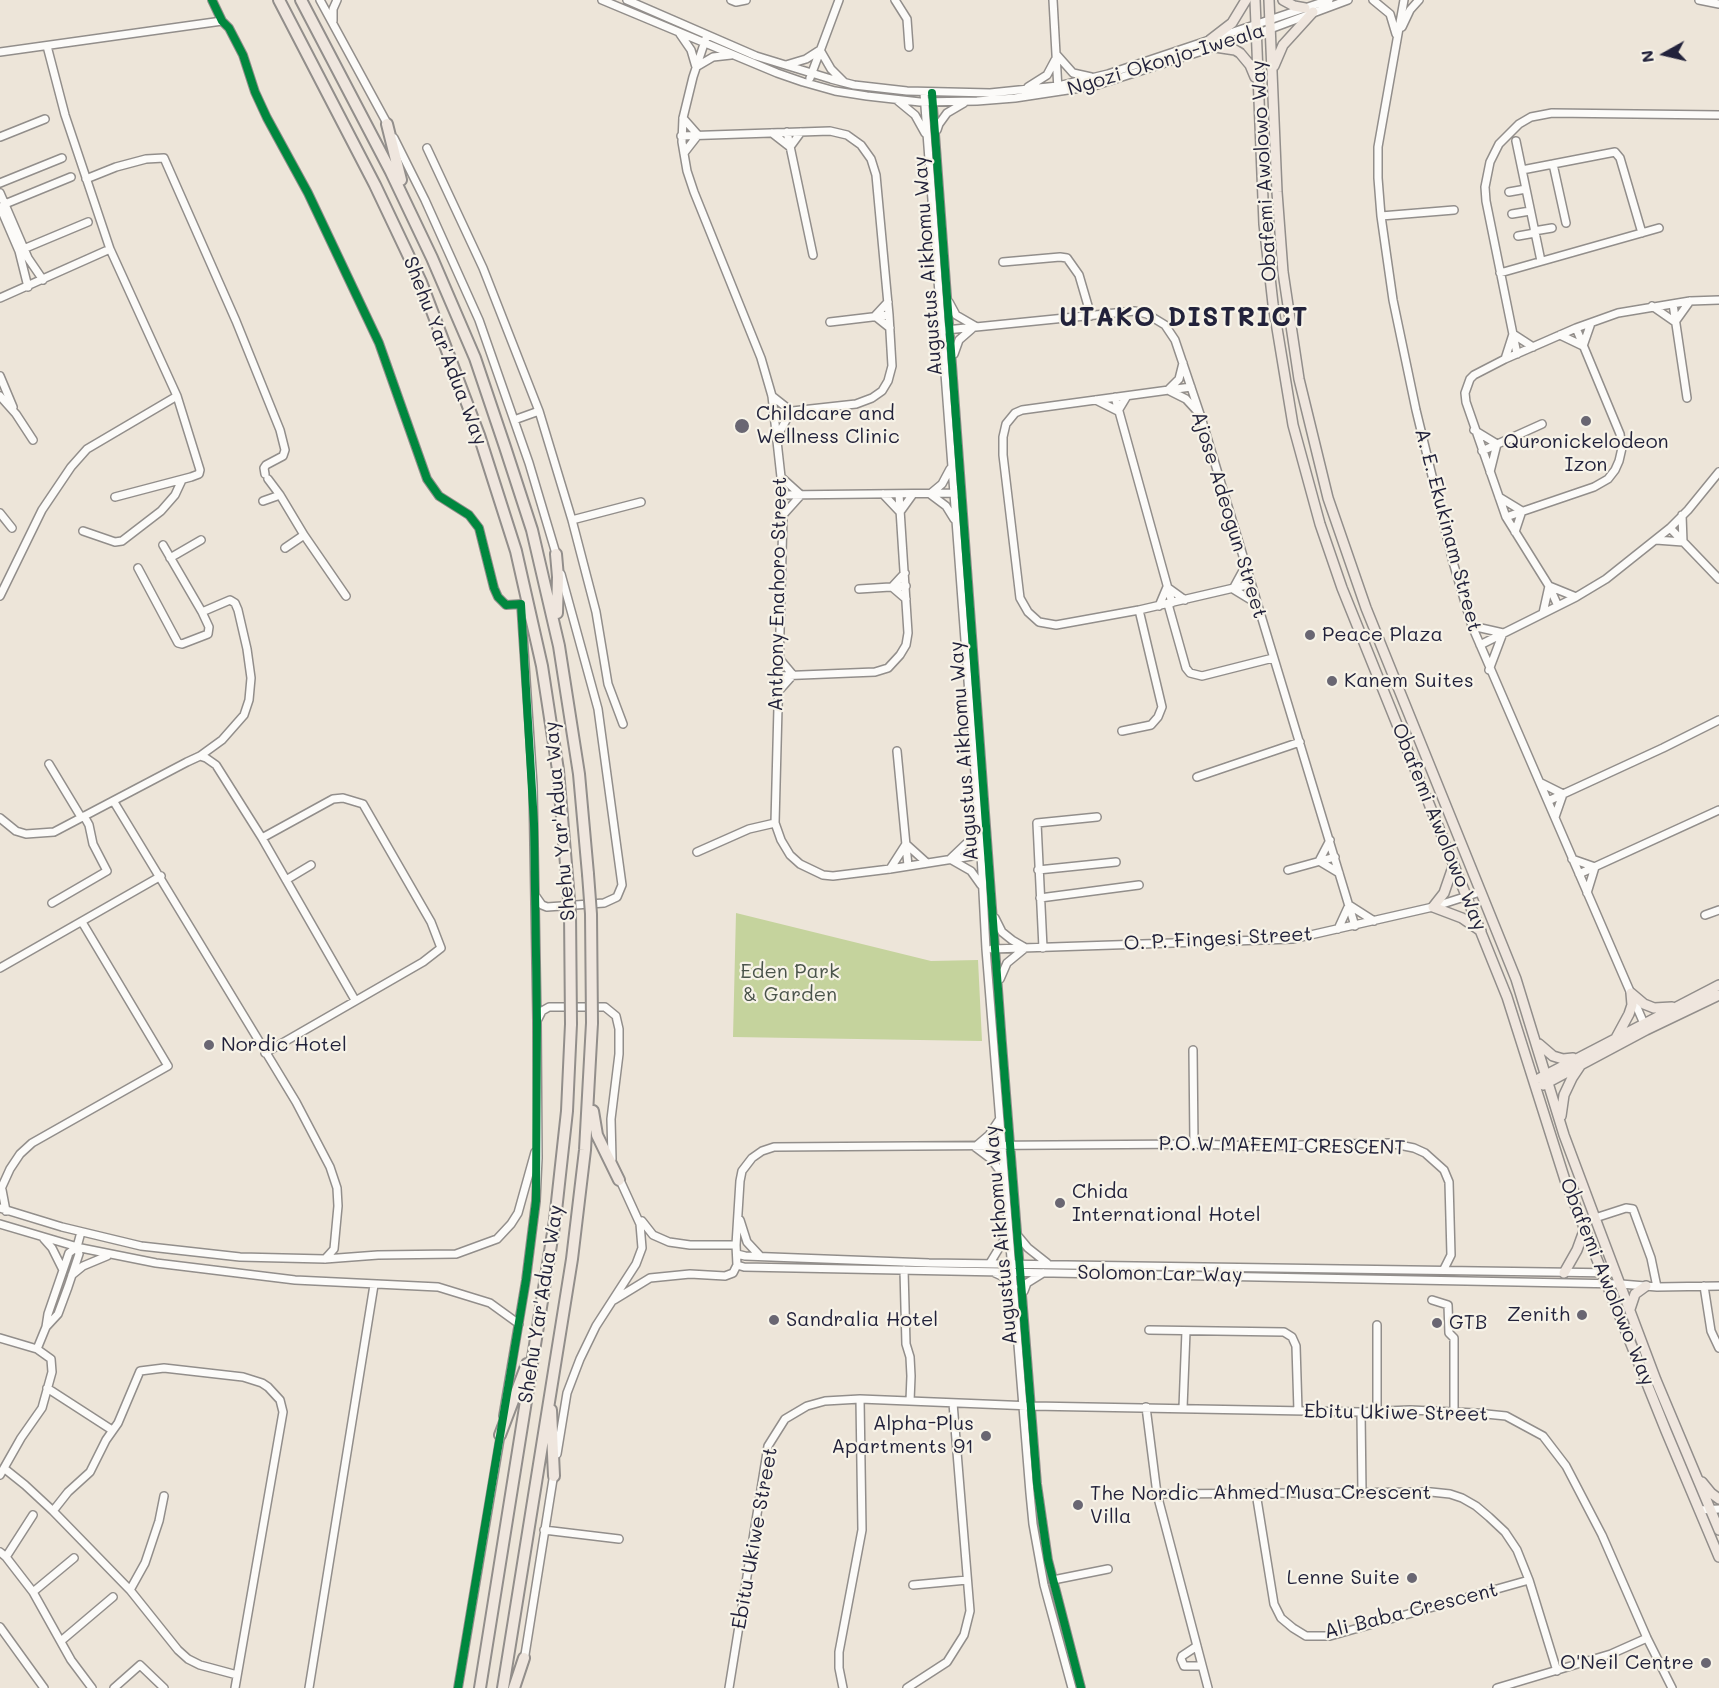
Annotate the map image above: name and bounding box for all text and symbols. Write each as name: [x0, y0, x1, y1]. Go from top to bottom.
street label: Ngozi Okonjo-Iweala: [1065, 19, 1267, 101]
north arrow: [1635, 24, 1695, 84]
text: N: [1635, 49, 1658, 64]
street label: Obafemi Awolowo Way: [1246, 60, 1282, 282]
street label: Augustus Aikhomu Way: [908, 155, 948, 377]
street label: Shehu Yar'Adua Way: [398, 253, 492, 449]
district label: UTAKO DISTRICT: [1059, 302, 1309, 334]
place label: Childcare and Wellness Clinic: [756, 402, 900, 449]
street label: Ajose Adeogun Street: [1186, 409, 1272, 621]
marker: Quronickelodeon Izon: [1579, 414, 1593, 428]
marker: Childcare and Wellness Clinic: [733, 417, 751, 435]
street label: A. E. Ekukinam Street: [1409, 426, 1487, 634]
place label: Quronickelodeon Izon: [1503, 430, 1669, 477]
street label: Anthony Enahoro Street: [764, 476, 792, 712]
place label: Peace Plaza: [1322, 623, 1443, 647]
marker: Peace Plaza: [1303, 628, 1317, 642]
street label: Augustus Aikhomu Way: [944, 640, 984, 862]
place label: Kanem Suites: [1344, 669, 1474, 693]
marker: Kanem Suites: [1325, 674, 1339, 688]
street label: Shehu Yar'Adua Way: [539, 720, 581, 922]
street label: Obafemi Awolowo Way: [1386, 720, 1492, 934]
street label: O. P. Fingesi Street: [1123, 922, 1313, 956]
park label: Eden Park & Garden: [740, 960, 840, 1007]
place label: Nordic Hotel: [221, 1033, 347, 1057]
marker: Nordic Hotel: [202, 1038, 216, 1052]
street label: Augustus Aikhomu Way: [979, 1124, 1023, 1346]
street label: P.O.W MAFEMI CRESCENT: [1158, 1132, 1406, 1160]
street label: Obafemi Awolowo Way: [1554, 1175, 1660, 1389]
place label: Chida International Hotel: [1072, 1180, 1261, 1227]
marker: Chida International Hotel: [1053, 1196, 1067, 1210]
street label: Shehu Yar'Adua Way: [513, 1203, 569, 1405]
street label: Solomon Lar Way: [1077, 1261, 1243, 1287]
place label: Zenith: [1507, 1303, 1570, 1327]
place label: Sandralia Hotel: [786, 1308, 938, 1332]
marker: Zenith: [1575, 1308, 1589, 1322]
place label: GTB: [1449, 1311, 1487, 1335]
marker: Sandralia Hotel: [767, 1313, 781, 1327]
marker: GTB: [1430, 1316, 1444, 1330]
street label: Ebitu Ukiwe Street: [1304, 1399, 1488, 1427]
place label: Alpha-Plus Apartments 91: [831, 1412, 974, 1459]
marker: Alpha-Plus Apartments 91: [979, 1429, 993, 1443]
street label: Ebitu Ukiwe Street: [727, 1445, 783, 1631]
street label: Ahmed Musa Crescent: [1213, 1481, 1431, 1505]
place label: The Nordic Villa: [1090, 1482, 1198, 1529]
marker: The Nordic Villa: [1071, 1498, 1085, 1512]
place label: Lenne Suite: [1287, 1566, 1400, 1590]
marker: Lenne Suite: [1405, 1571, 1419, 1585]
street label: Ali Baba Crescent: [1322, 1578, 1500, 1644]
place label: O'Neil Centre: [1560, 1651, 1694, 1675]
marker: O'Neil Centre: [1699, 1656, 1713, 1670]

